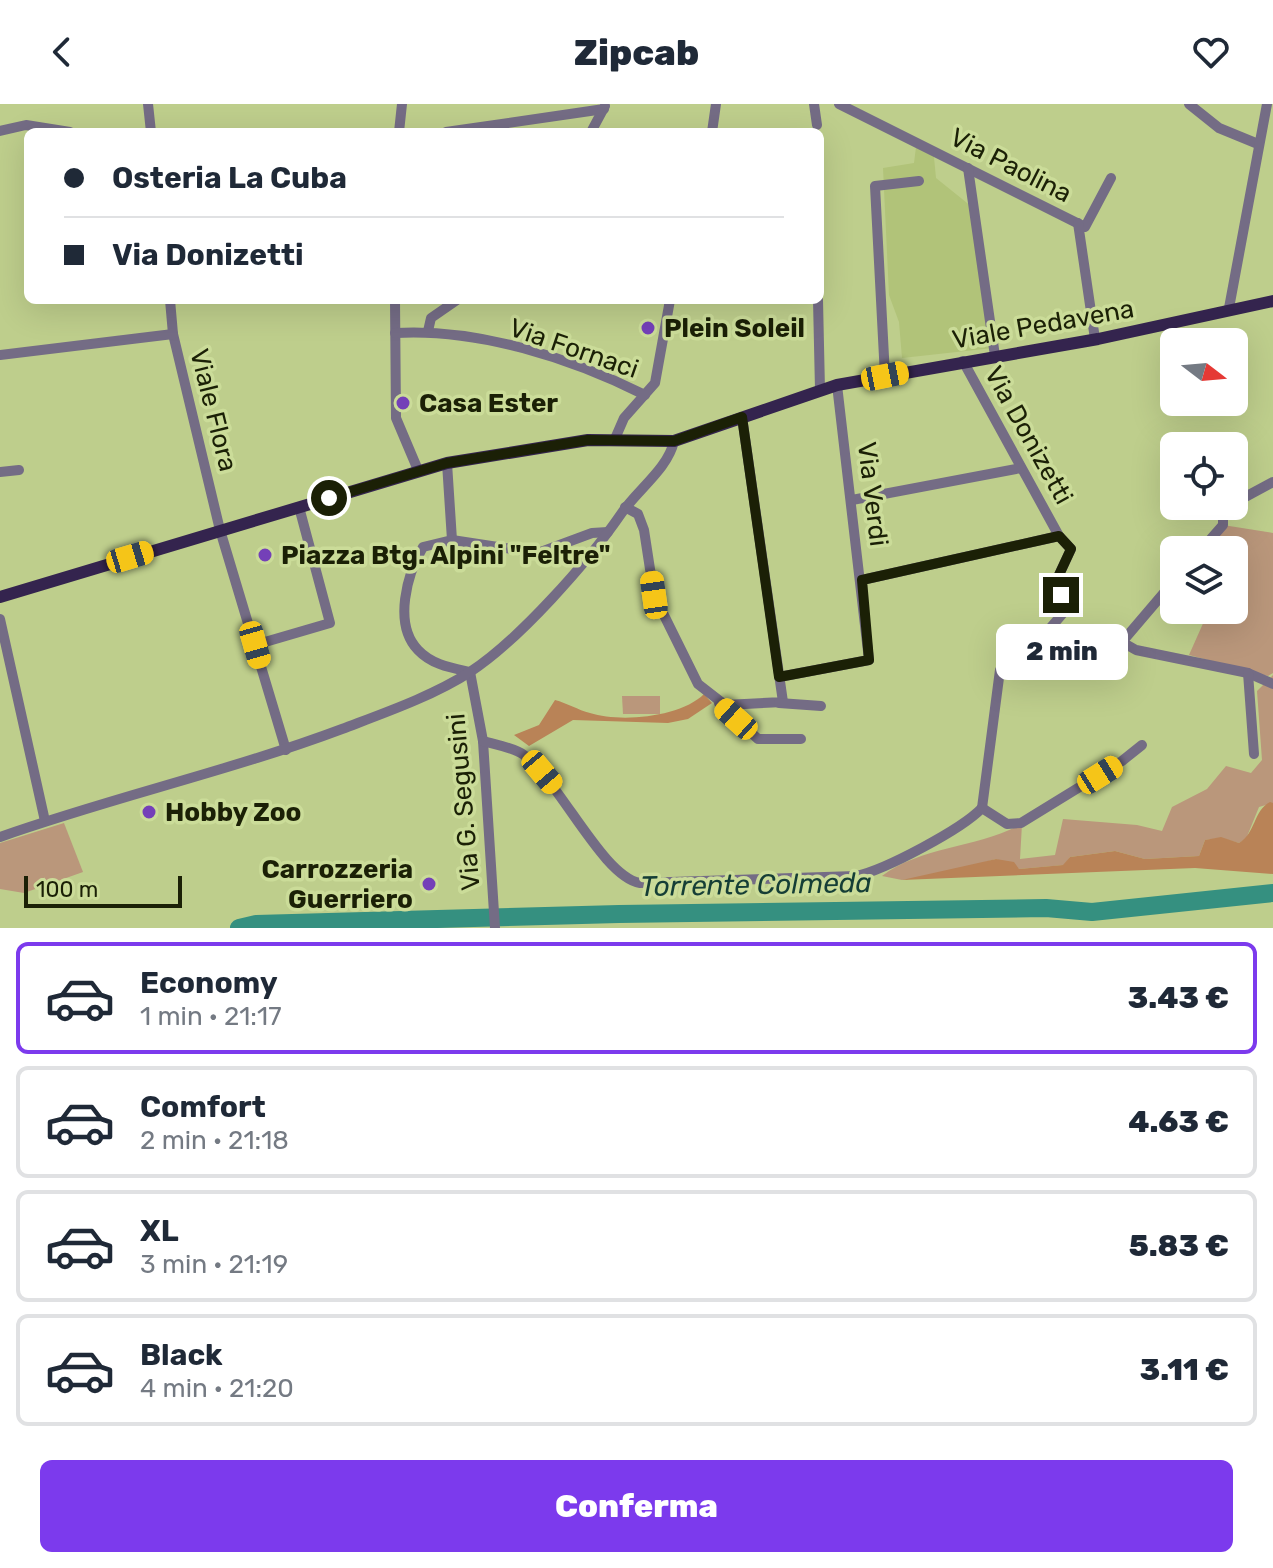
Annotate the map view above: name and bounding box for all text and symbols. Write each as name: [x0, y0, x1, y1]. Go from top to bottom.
icon: back: [40, 30, 84, 74]
icon: heart: [1189, 30, 1233, 74]
text: Zipcab: [574, 31, 699, 74]
street label: Via Paolina: [945, 122, 1077, 209]
text: Osteria La Cuba: [112, 160, 347, 196]
text: Via Donizetti: [112, 237, 304, 273]
street label: Viale Pedavena: [950, 293, 1136, 356]
street label: Via Fornaci: [505, 312, 642, 385]
place label: Plein Soleil: [664, 313, 805, 344]
marker: Plein Soleil: [639, 319, 657, 337]
north arrow: [1160, 328, 1248, 416]
map controls: [1160, 328, 1248, 624]
street label: Viale Flora: [183, 346, 244, 475]
car: [859, 360, 911, 392]
street label: Via Donizetti: [978, 361, 1079, 510]
place label: Casa Ester: [419, 388, 558, 419]
marker: Casa Ester: [394, 394, 412, 412]
button: locate: [1160, 432, 1248, 520]
street label: Via Verdi: [851, 440, 894, 548]
route start: [311, 480, 347, 516]
button: layers: [1160, 536, 1248, 624]
car: [104, 539, 156, 575]
place label: Piazza Btg. Alpini "Feltre": [281, 540, 611, 571]
marker: Piazza Btg. Alpini "Feltre": [256, 546, 274, 564]
car: [639, 570, 669, 620]
route end: [1043, 577, 1079, 613]
car: [237, 619, 273, 671]
callout: 2 min: [995, 623, 1127, 679]
text: 2 min: [1026, 636, 1098, 667]
car: [710, 694, 762, 744]
street label: Via G. Segusini: [440, 712, 487, 892]
car: [517, 746, 567, 798]
car: [1073, 752, 1127, 798]
place label: Hobby Zoo: [165, 797, 301, 828]
marker: Hobby Zoo: [140, 803, 158, 821]
place label: Carrozzeria Guerriero: [262, 854, 413, 915]
water label: Torrente Colmeda: [640, 866, 872, 903]
scale bar: [24, 872, 182, 908]
marker: Carrozzeria Guerriero: [420, 875, 438, 893]
text: 100 m: [36, 876, 98, 903]
icon: car: [44, 962, 116, 1034]
text: Economy: [140, 965, 278, 1001]
text: 3.43 €: [1128, 980, 1229, 1016]
text: 1 min · 21:17: [140, 1001, 282, 1032]
icon: car: [44, 1086, 116, 1158]
text: Comfort: [140, 1089, 266, 1125]
text: 4.63 €: [1128, 1104, 1229, 1140]
text: 2 min · 21:18: [140, 1125, 289, 1156]
icon: car: [44, 1210, 116, 1282]
text: XL: [140, 1213, 179, 1249]
text: 5.83 €: [1129, 1228, 1229, 1264]
text: 3 min · 21:19: [140, 1249, 288, 1280]
icon: car: [44, 1334, 116, 1406]
text: Black: [140, 1337, 223, 1373]
text: 3.11 €: [1140, 1352, 1229, 1388]
text: 4 min · 21:20: [140, 1373, 294, 1404]
button: Conferma: [40, 1460, 1233, 1552]

